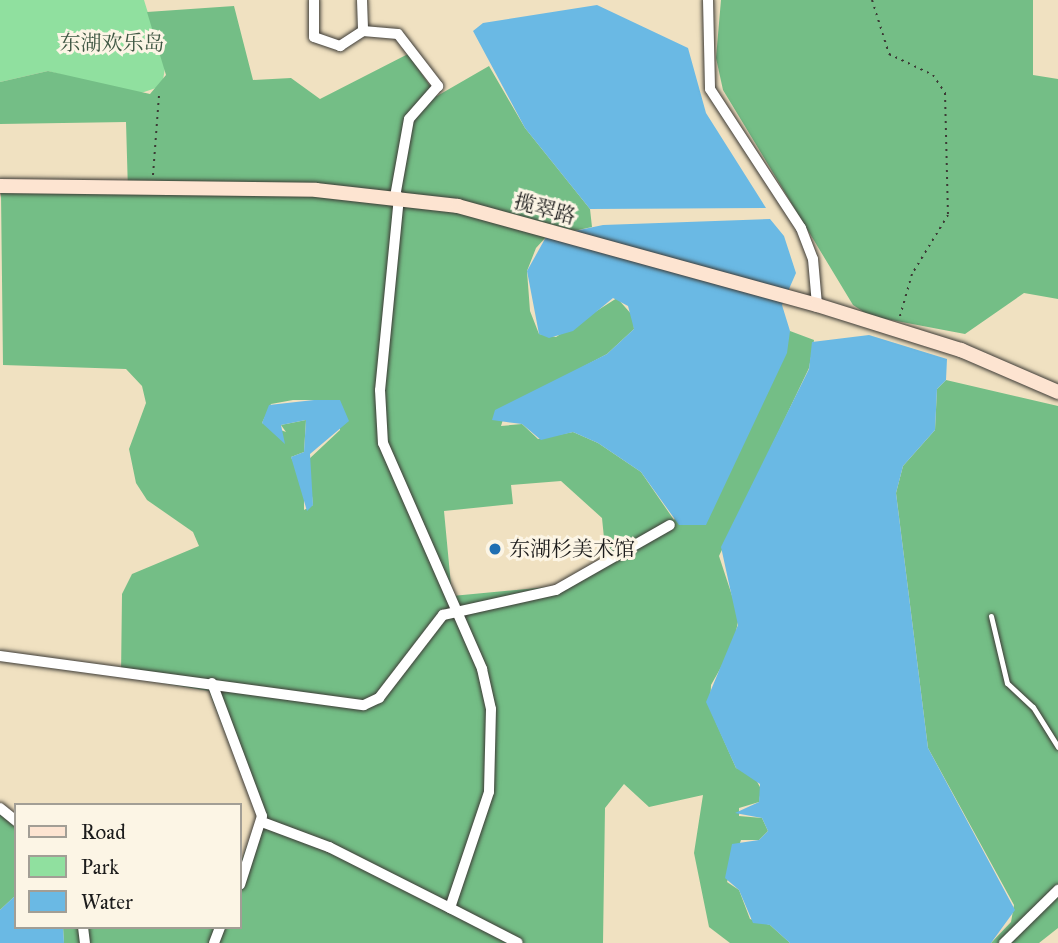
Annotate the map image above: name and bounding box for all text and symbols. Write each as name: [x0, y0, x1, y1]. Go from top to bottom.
park label: 东湖欢乐岛: [60, 30, 164, 56]
street label: 揽翠路: [511, 189, 579, 229]
place label: 东湖杉美术馆: [509, 536, 635, 562]
marker: 东湖杉美术馆: [487, 541, 503, 557]
legend: [14, 803, 242, 929]
text: Road: [81, 819, 126, 845]
text: Park: [81, 854, 119, 880]
text: Water: [81, 889, 133, 915]

